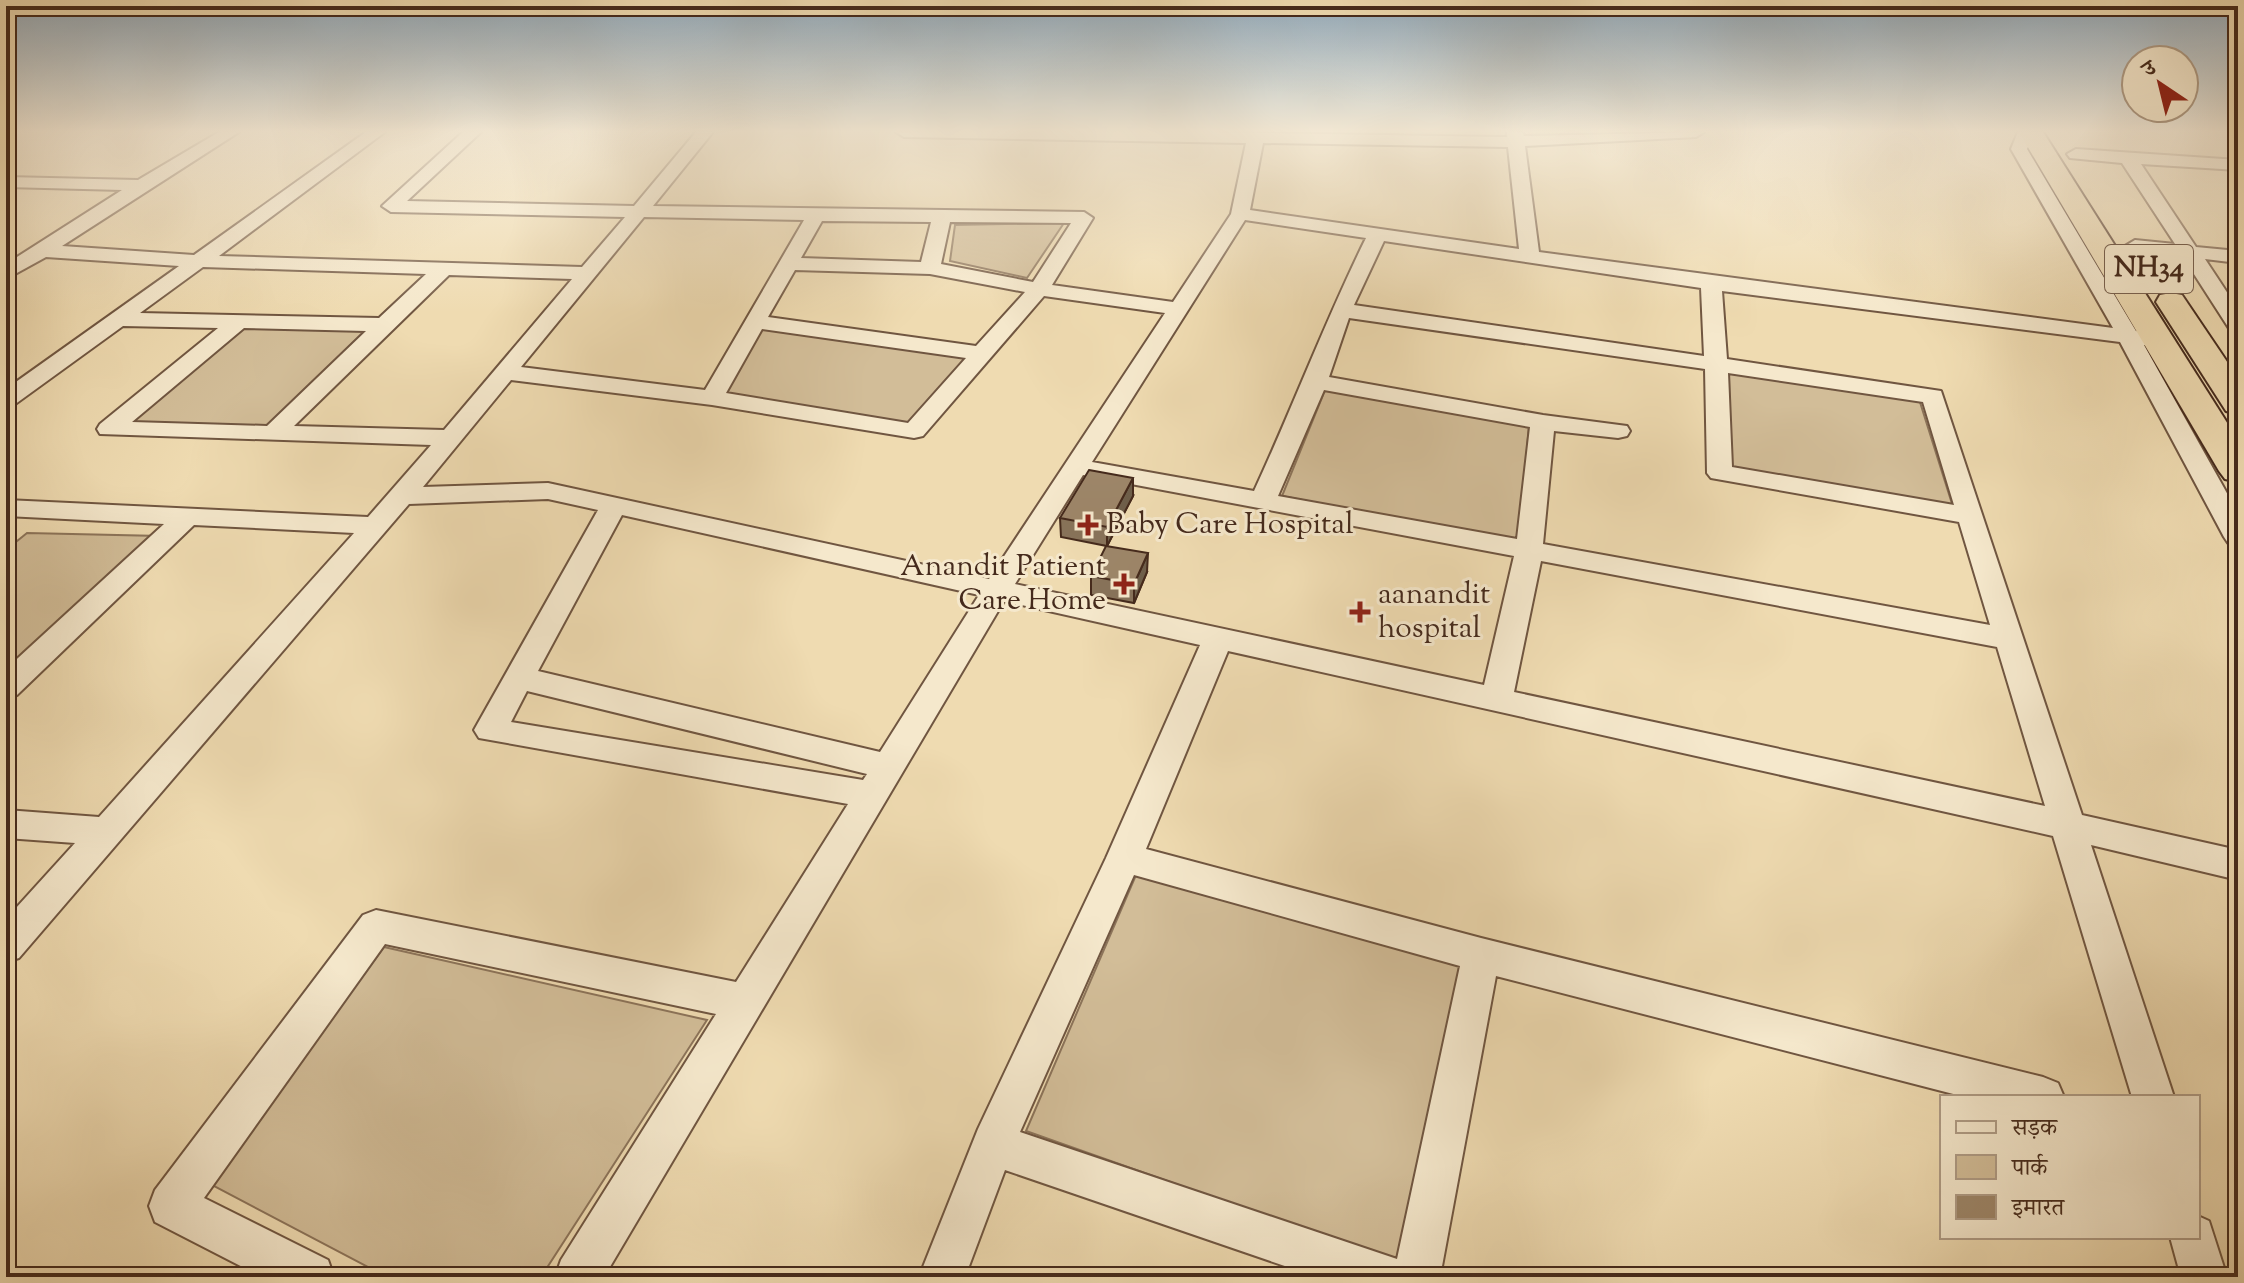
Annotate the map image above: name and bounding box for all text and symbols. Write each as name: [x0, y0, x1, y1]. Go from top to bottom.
north arrow: [2120, 44, 2200, 124]
text: उ: [2135, 53, 2165, 88]
road number: NH34: [2105, 245, 2193, 293]
place label: Baby Care Hospital: [1106, 504, 1354, 547]
marker: Baby Care Hospital: [1077, 514, 1099, 536]
place label: Anandit Patient Care Home: [900, 546, 1106, 623]
marker: Anandit Patient Care Home: [1113, 573, 1135, 595]
place label: aanandit hospital: [1378, 574, 1490, 651]
marker: aanandit hospital: [1349, 601, 1371, 623]
legend: [1940, 1095, 2200, 1239]
text: सड़क: [2011, 1112, 2059, 1146]
text: पार्क: [2011, 1152, 2049, 1186]
text: इमारत: [2011, 1192, 2065, 1226]

